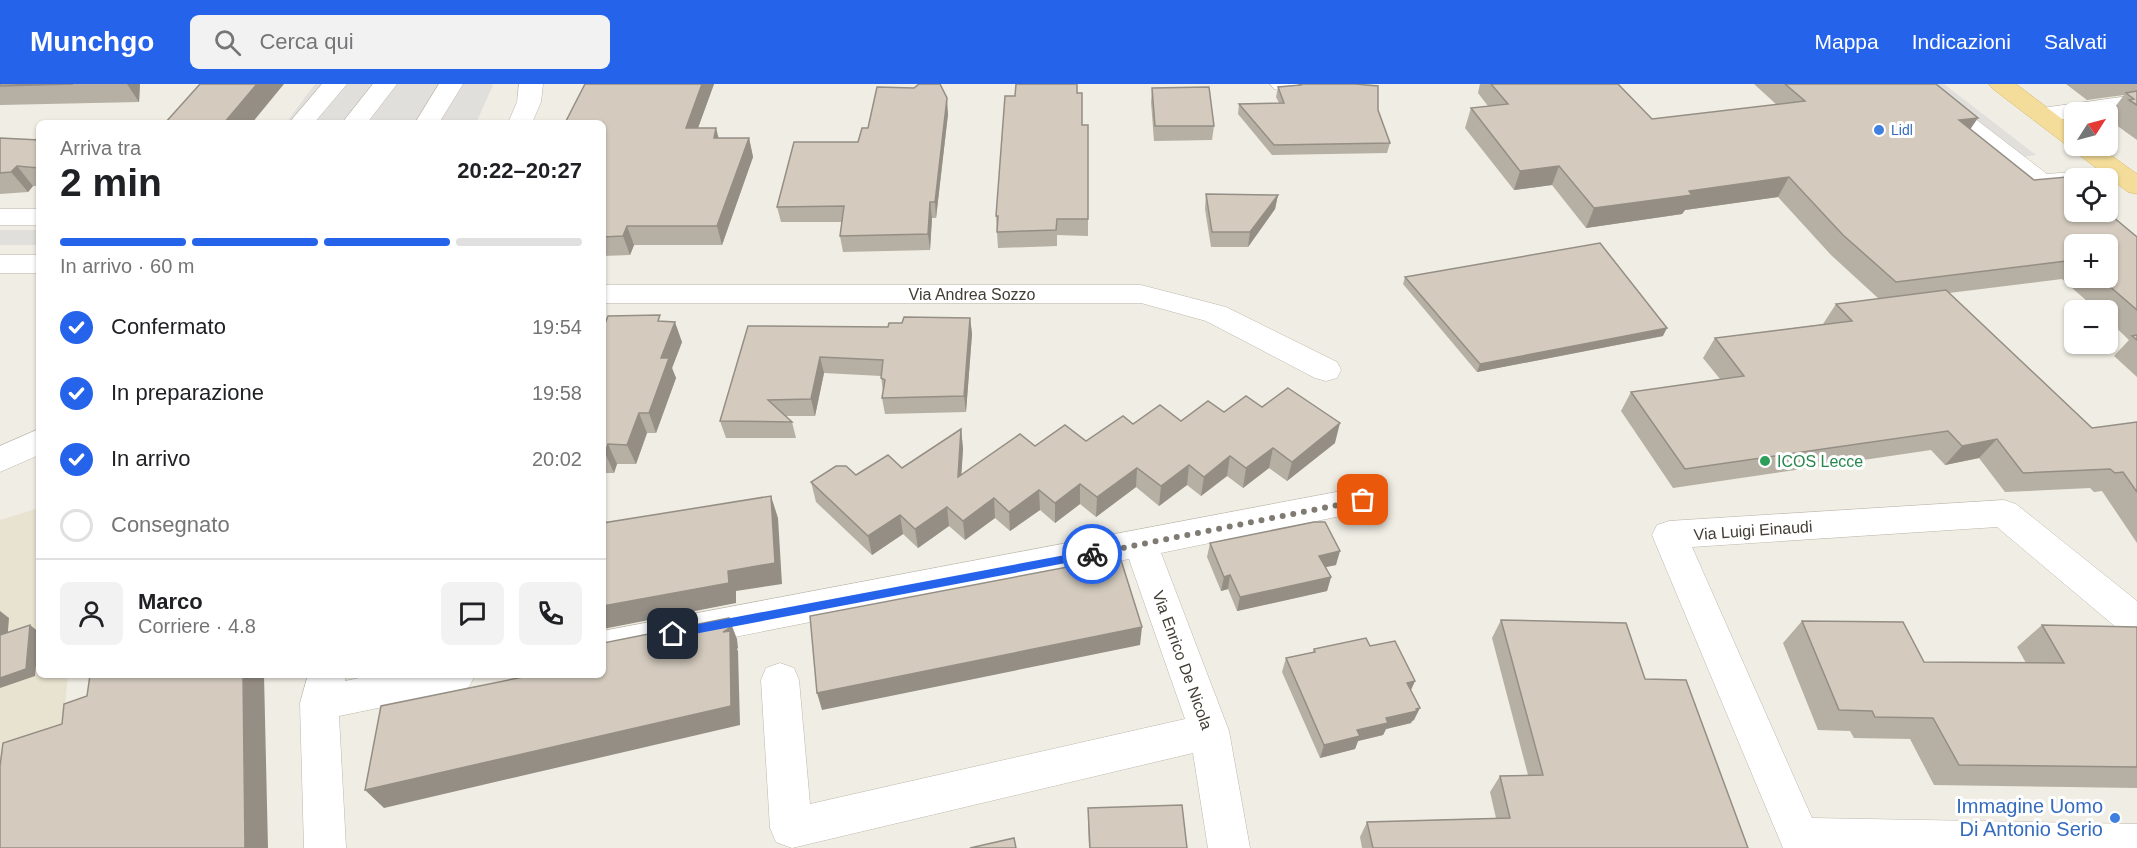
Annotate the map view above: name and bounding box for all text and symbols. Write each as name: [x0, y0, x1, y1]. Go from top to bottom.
search box: [190, 15, 610, 69]
text: Munchgo: [30, 26, 154, 57]
icon: search: [211, 26, 244, 59]
text: Cerca qui: [259, 29, 354, 54]
text: Mappa: [1815, 30, 1879, 53]
text: Indicazioni: [1912, 30, 2011, 53]
text: Salvati: [2044, 30, 2107, 53]
north arrow: [2064, 102, 2118, 156]
map controls: [2064, 102, 2118, 354]
place label: Lidl: [1891, 122, 1913, 138]
marker: Lidl: [1872, 123, 1886, 137]
text: Arriva tra: [60, 137, 141, 159]
text: 20:22–20:27: [457, 158, 582, 183]
text: 2 min: [60, 161, 162, 204]
button: locate: [2064, 168, 2118, 222]
button: +: [2064, 234, 2118, 288]
text: In arrivo · 60 m: [60, 255, 194, 277]
street label: Via Andrea Sozzo: [909, 286, 1036, 303]
button: −: [2064, 300, 2118, 354]
icon: check: [60, 311, 93, 344]
text: Confermato: [111, 314, 226, 339]
text: 19:54: [532, 316, 582, 338]
icon: check: [60, 377, 93, 410]
text: In preparazione: [111, 380, 264, 405]
text: 19:58: [532, 382, 582, 404]
icon: check: [60, 443, 93, 476]
text: In arrivo: [111, 446, 190, 471]
text: 20:02: [532, 448, 582, 470]
place label: ICOS Lecce: [1777, 453, 1863, 470]
marker: ICOS Lecce: [1758, 454, 1772, 468]
pin: [1337, 474, 1388, 525]
icon: bag: [1346, 483, 1379, 516]
text: Consegnato: [111, 512, 230, 537]
street label: Via Luigi Einaudi: [1693, 518, 1813, 543]
courier: [1062, 524, 1122, 584]
icon: bike: [1076, 538, 1109, 571]
button: person: [60, 582, 123, 645]
button: chat: [441, 582, 504, 645]
button: phone: [519, 582, 582, 645]
street label: Via Enrico De Nicola: [1150, 588, 1216, 732]
text: Marco: [138, 589, 203, 614]
pin: [647, 608, 698, 659]
text: Corriere · 4.8: [138, 615, 256, 637]
icon: home: [656, 617, 689, 650]
place label: Immagine Uomo Di Antonio Serio: [1956, 795, 2103, 840]
marker: Immagine Uomo Di Antonio Serio: [2108, 811, 2122, 825]

